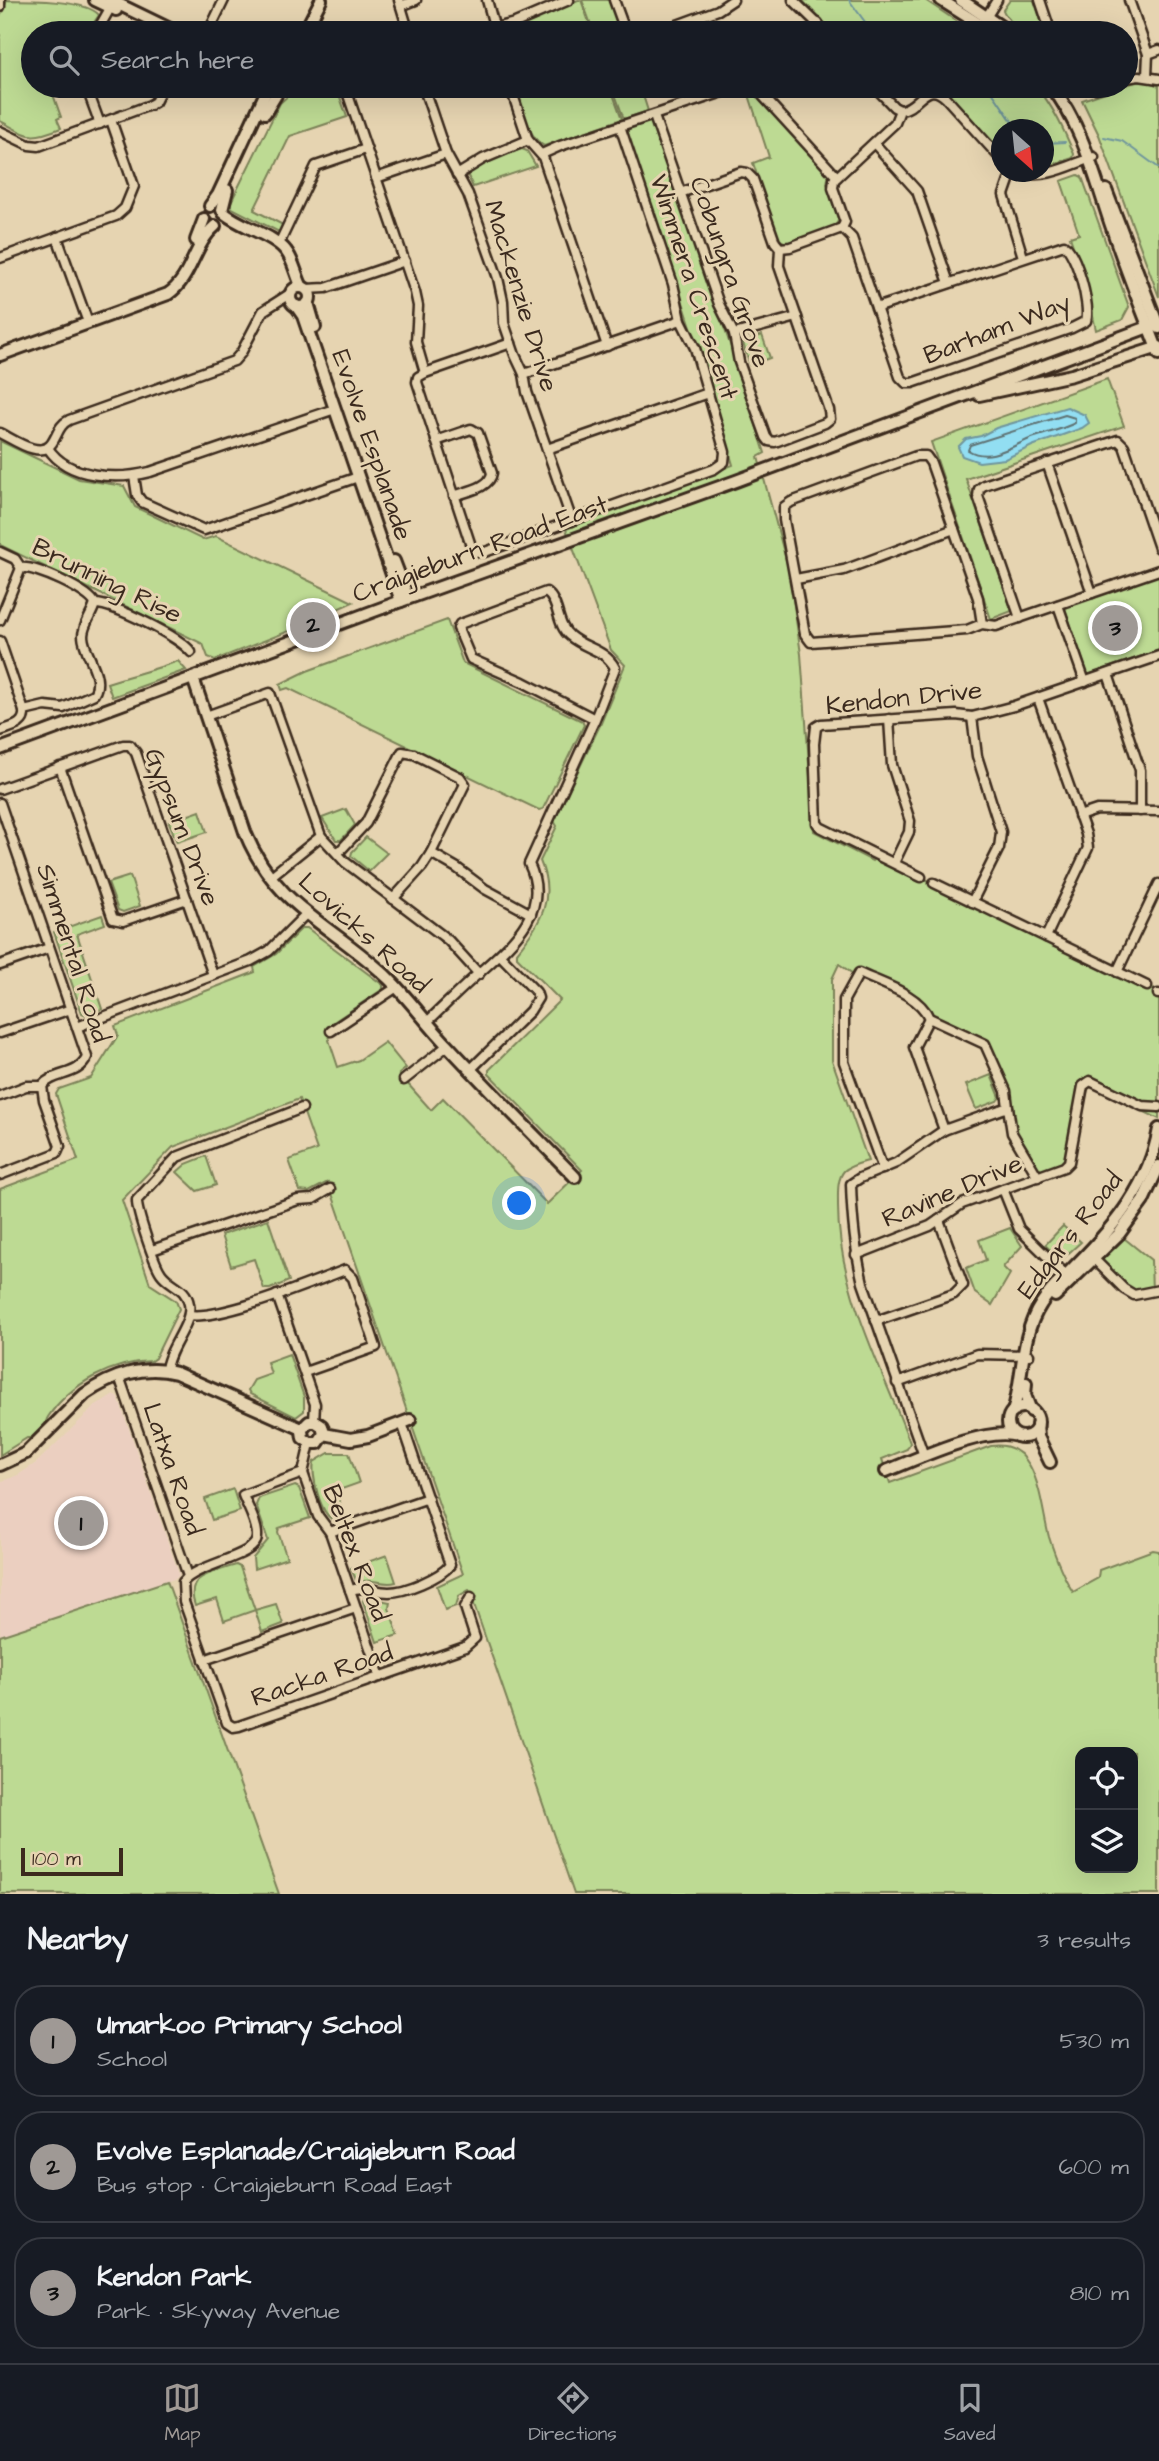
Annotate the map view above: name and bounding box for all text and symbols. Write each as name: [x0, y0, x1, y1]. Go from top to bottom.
search box: [21, 21, 1138, 98]
icon: search: [45, 41, 83, 79]
text: Search here: [101, 42, 254, 78]
north arrow: [991, 119, 1054, 182]
street label: Wimmera Crescent: [641, 170, 748, 405]
street label: Cobungra Grove: [679, 172, 780, 373]
street label: Mackenzie Drive: [475, 196, 567, 396]
street label: Barham Way: [918, 284, 1076, 375]
street label: Evolve Esplanade: [323, 345, 421, 545]
street label: Craigieburn Road East: [347, 486, 614, 614]
street label: Brunning Rise: [25, 529, 188, 635]
pin: 2: [290, 599, 336, 651]
pin: 3: [1092, 602, 1138, 654]
street label: Kendon Drive: [824, 672, 984, 724]
street label: Gypsum Drive: [134, 743, 229, 912]
street label: Simmental Road: [27, 859, 119, 1047]
street label: Lovicks Road: [290, 864, 438, 1002]
street label: Ravine Drive: [876, 1145, 1028, 1237]
street label: Edgars Road: [1009, 1164, 1133, 1308]
your location: [502, 1186, 536, 1220]
street label: Latxa Road: [134, 1398, 212, 1540]
street label: Beltex Road: [313, 1480, 399, 1626]
pin: 1: [58, 1497, 104, 1549]
street label: Racka Road: [246, 1634, 398, 1716]
map controls: [1075, 1747, 1138, 1873]
button: locate: [1075, 1747, 1138, 1810]
button: layers: [1075, 1810, 1138, 1873]
scale bar: [21, 1845, 122, 1877]
text: 100 m: [32, 1846, 81, 1873]
text: Nearby: [28, 1919, 128, 1961]
text: 3 results: [1037, 1924, 1131, 1956]
text: Umarkoo Primary School: [97, 2007, 402, 2043]
text: 1: [52, 2025, 54, 2057]
text: 530 m: [1059, 2025, 1129, 2057]
text: School: [97, 2043, 167, 2075]
text: Evolve Esplanade/Craigieburn Road: [97, 2133, 515, 2169]
text: 2: [46, 2151, 60, 2183]
text: 600 m: [1058, 2151, 1129, 2183]
text: Bus stop · Craigieburn Road East: [97, 2169, 452, 2201]
text: Kendon Park: [97, 2259, 251, 2295]
text: 3: [47, 2277, 59, 2309]
text: 810 m: [1070, 2277, 1129, 2309]
text: Park · Skyway Avenue: [97, 2295, 340, 2327]
tab: Map: [163, 2379, 201, 2448]
tab: Directions: [528, 2379, 617, 2448]
tab: Saved: [944, 2379, 995, 2448]

